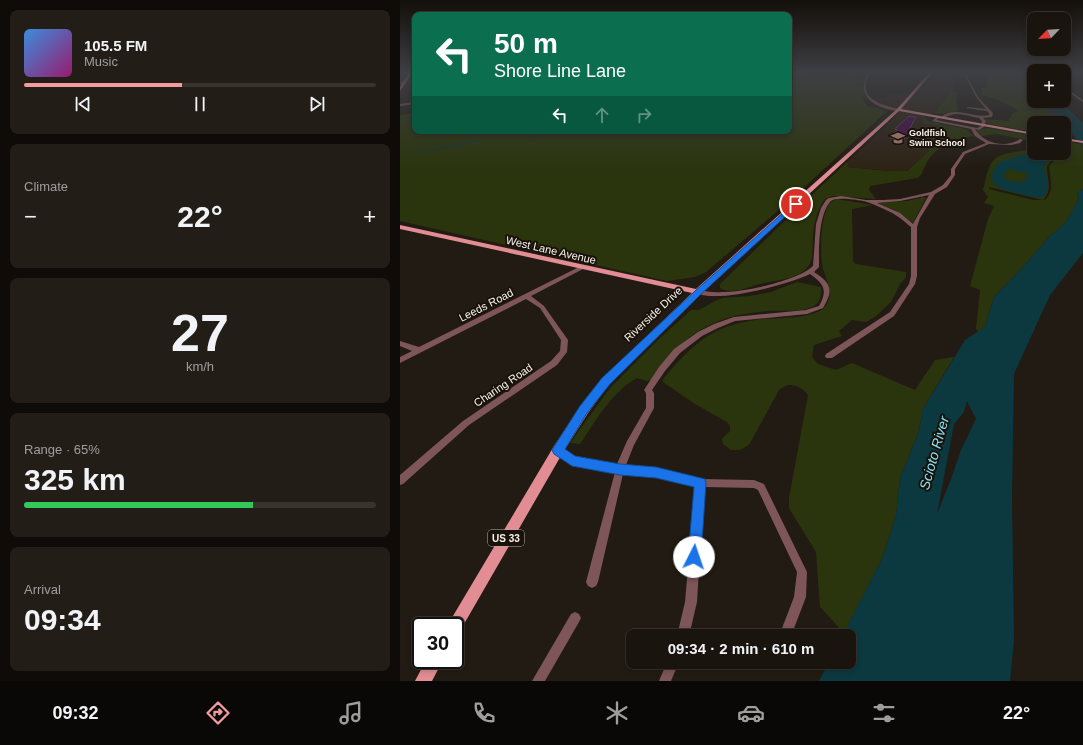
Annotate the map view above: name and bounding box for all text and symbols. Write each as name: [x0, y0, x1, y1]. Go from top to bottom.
north arrow: [1027, 12, 1071, 56]
map controls: [1027, 12, 1071, 160]
icon: left: [428, 28, 480, 80]
text: 50 m: [494, 28, 558, 59]
text: 105.5 FM: [84, 37, 147, 54]
text: Music: [84, 54, 118, 69]
text: Shore Line Lane: [494, 61, 626, 81]
button: +: [1027, 64, 1071, 108]
icon: previous: [72, 93, 94, 115]
icon: pause: [189, 93, 211, 115]
icon: next: [306, 93, 328, 115]
icon: left: [549, 104, 571, 126]
icon: ahead: [591, 104, 613, 126]
icon: right: [633, 104, 655, 126]
button: −: [1027, 116, 1071, 160]
place label: Goldfish Swim School: [909, 128, 965, 148]
school or university icon: Goldfish Swim School: [890, 130, 906, 146]
text: Climate: [24, 179, 68, 194]
pin: [779, 187, 813, 221]
icon: arrive: [785, 193, 807, 215]
text: 22°: [177, 200, 223, 233]
text: −: [24, 204, 37, 229]
text: +: [363, 204, 376, 229]
street label: West Lane Avenue: [505, 234, 597, 266]
street label: Riverside Drive: [622, 284, 684, 344]
street label: Leeds Road: [457, 286, 515, 324]
text: 27: [171, 304, 229, 362]
text: km/h: [186, 359, 214, 374]
street label: Charing Road: [472, 361, 534, 409]
water label: Scioto River: [916, 413, 952, 491]
text: Range · 65%: [24, 442, 100, 457]
text: 325 km: [24, 463, 126, 496]
road number: US 33: [488, 530, 524, 546]
position arrow: [673, 536, 715, 578]
text: Arrival: [24, 582, 61, 597]
text: 09:34: [24, 603, 101, 636]
speed limit sign: 30: [412, 617, 464, 669]
text: 09:34 · 2 min · 610 m: [668, 640, 814, 657]
icon: directions: [204, 699, 232, 727]
icon: music: [337, 699, 365, 727]
icon: phone: [470, 699, 498, 727]
icon: climate: [603, 699, 631, 727]
icon: car: [737, 699, 765, 727]
icon: filters: [870, 699, 898, 727]
text: 09:32: [53, 703, 99, 723]
text: 22°: [1003, 703, 1030, 723]

